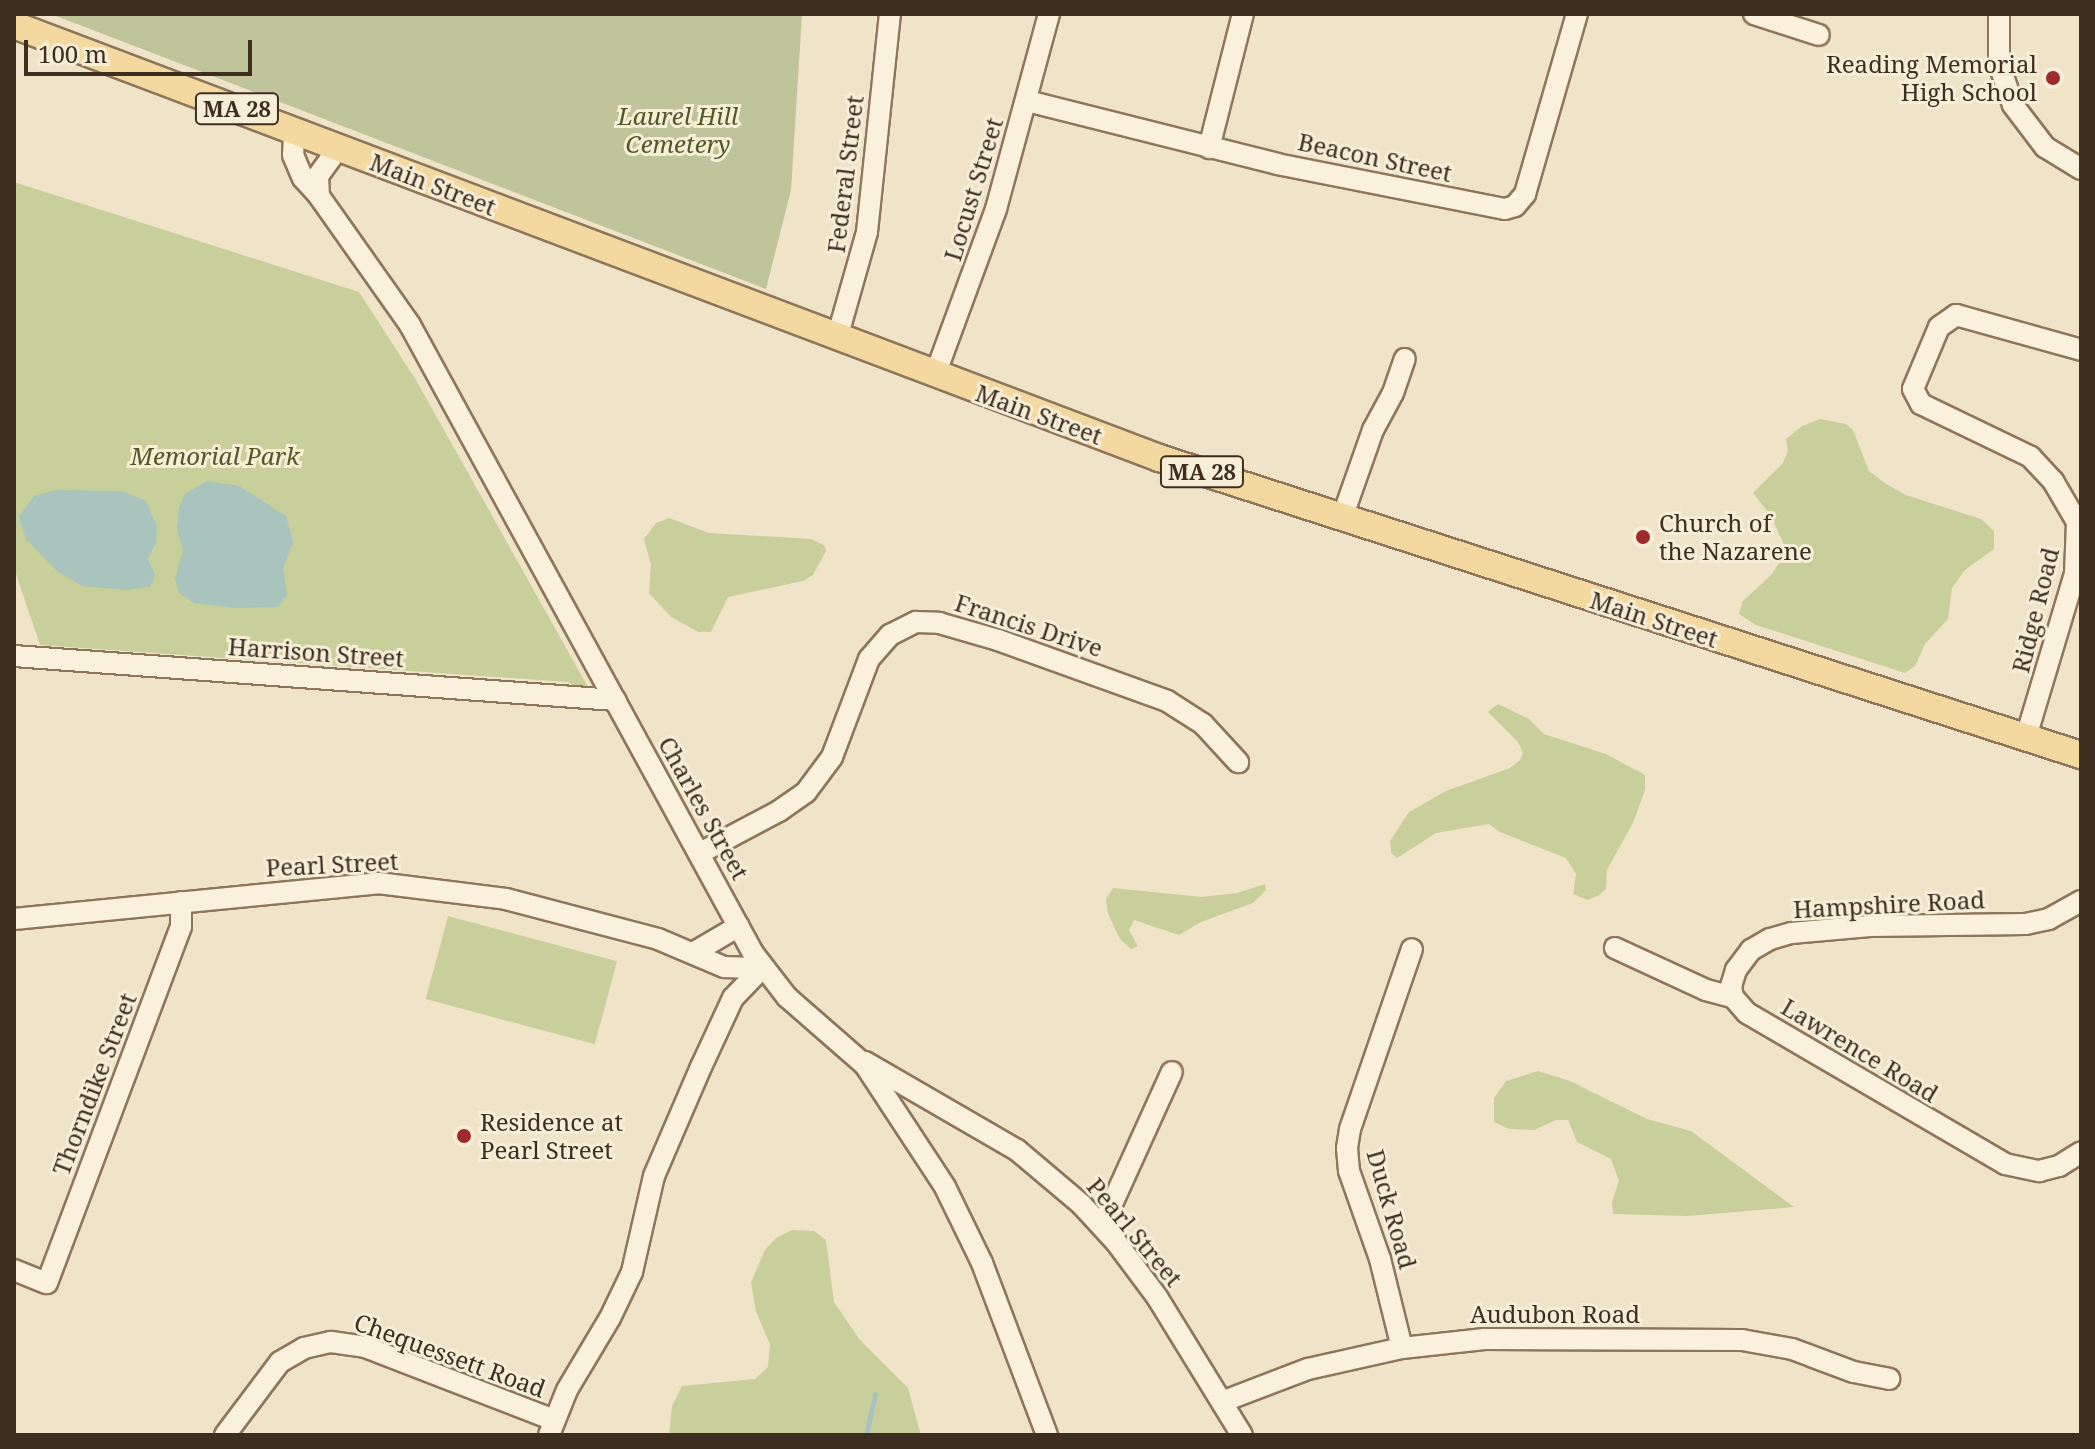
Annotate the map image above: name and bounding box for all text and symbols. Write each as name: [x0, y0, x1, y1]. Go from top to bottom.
scale bar: [28, 24, 256, 74]
text: 100 m: [38, 37, 107, 70]
place label: Reading Memorial High School: [1826, 50, 2037, 106]
marker: Reading Memorial High School: [2044, 69, 2062, 87]
road number: MA 28: [193, 91, 281, 127]
street label: Federal Street: [821, 94, 869, 254]
park label: Laurel Hill Cemetery: [618, 102, 738, 158]
street label: Locust Street: [938, 114, 1008, 264]
street label: Beacon Street: [1296, 127, 1454, 187]
street label: Main Street: [366, 147, 500, 221]
street label: Main Street: [972, 378, 1106, 450]
park label: Memorial Park: [130, 442, 300, 470]
road number: MA 28: [1158, 454, 1246, 490]
place label: Church of the Nazarene: [1659, 509, 1812, 565]
marker: Church of the Nazarene: [1634, 528, 1652, 546]
street label: Ridge Road: [2006, 544, 2064, 676]
street label: Main Street: [1587, 585, 1721, 653]
street label: Francis Drive: [951, 588, 1107, 662]
street label: Harrison Street: [227, 631, 405, 673]
street label: Charles Street: [653, 731, 755, 885]
street label: Pearl Street: [265, 846, 399, 882]
street label: Hampshire Road: [1792, 885, 1986, 923]
street label: Thorndike Street: [46, 989, 142, 1179]
street label: Lawrence Road: [1777, 992, 1943, 1108]
place label: Residence at Pearl Street: [480, 1108, 623, 1164]
marker: Residence at Pearl Street: [455, 1127, 473, 1145]
street label: Duck Road: [1361, 1146, 1423, 1272]
street label: Pearl Street: [1081, 1172, 1189, 1292]
street label: Audubon Road: [1470, 1300, 1640, 1328]
street label: Chequessett Road: [351, 1307, 549, 1403]

